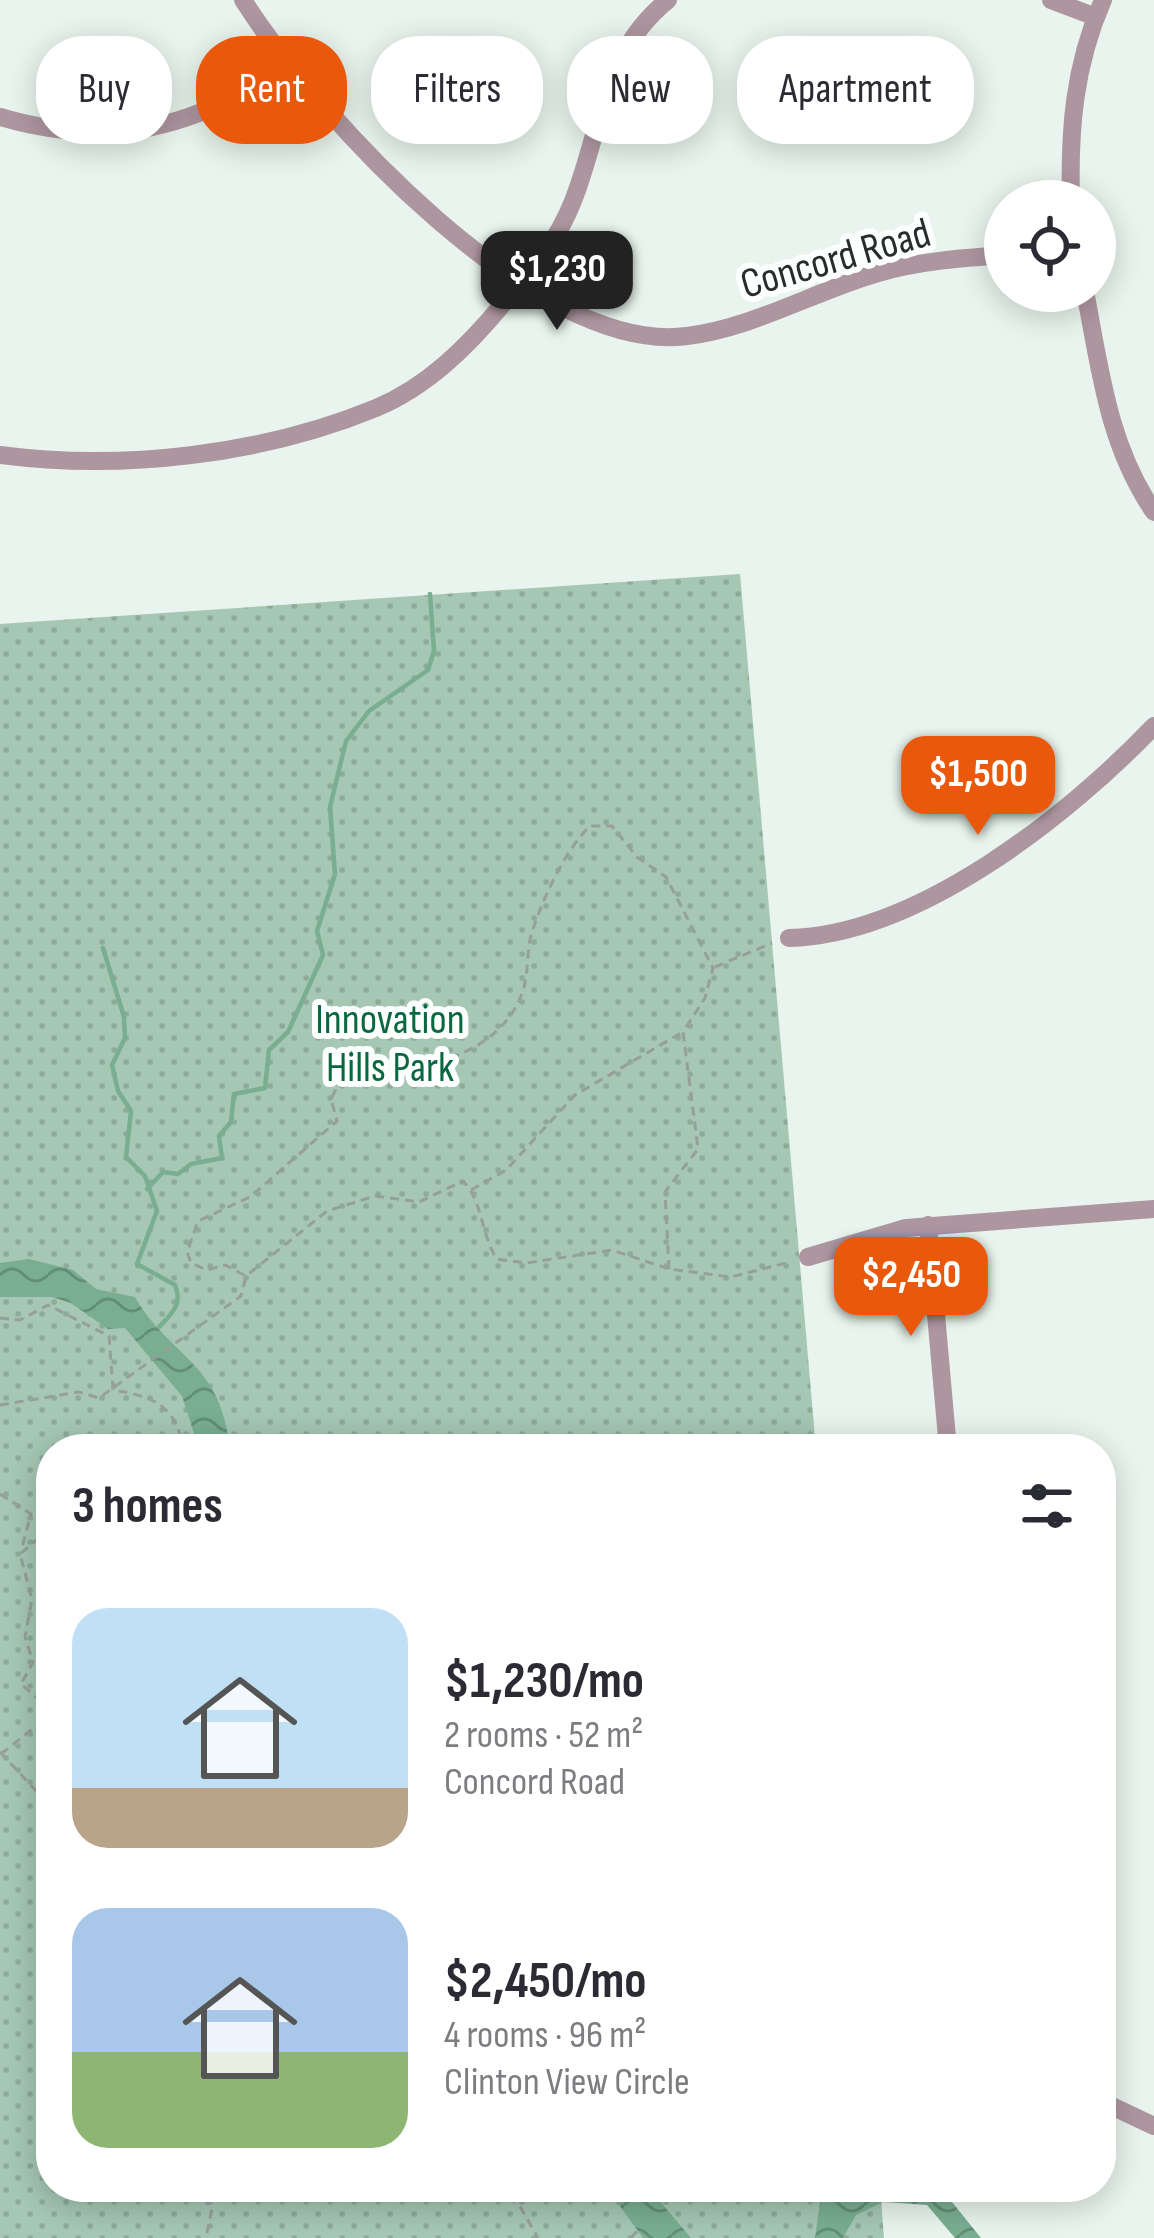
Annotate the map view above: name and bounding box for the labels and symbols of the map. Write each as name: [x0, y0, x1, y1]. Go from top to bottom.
street label: Concord Road: [735, 208, 936, 311]
pin: $1,230: [459, 231, 655, 333]
pin: $1,500: [880, 736, 1076, 838]
park label: Innovation Hills Park: [315, 995, 465, 1094]
pin: $2,450: [813, 1237, 1009, 1339]

